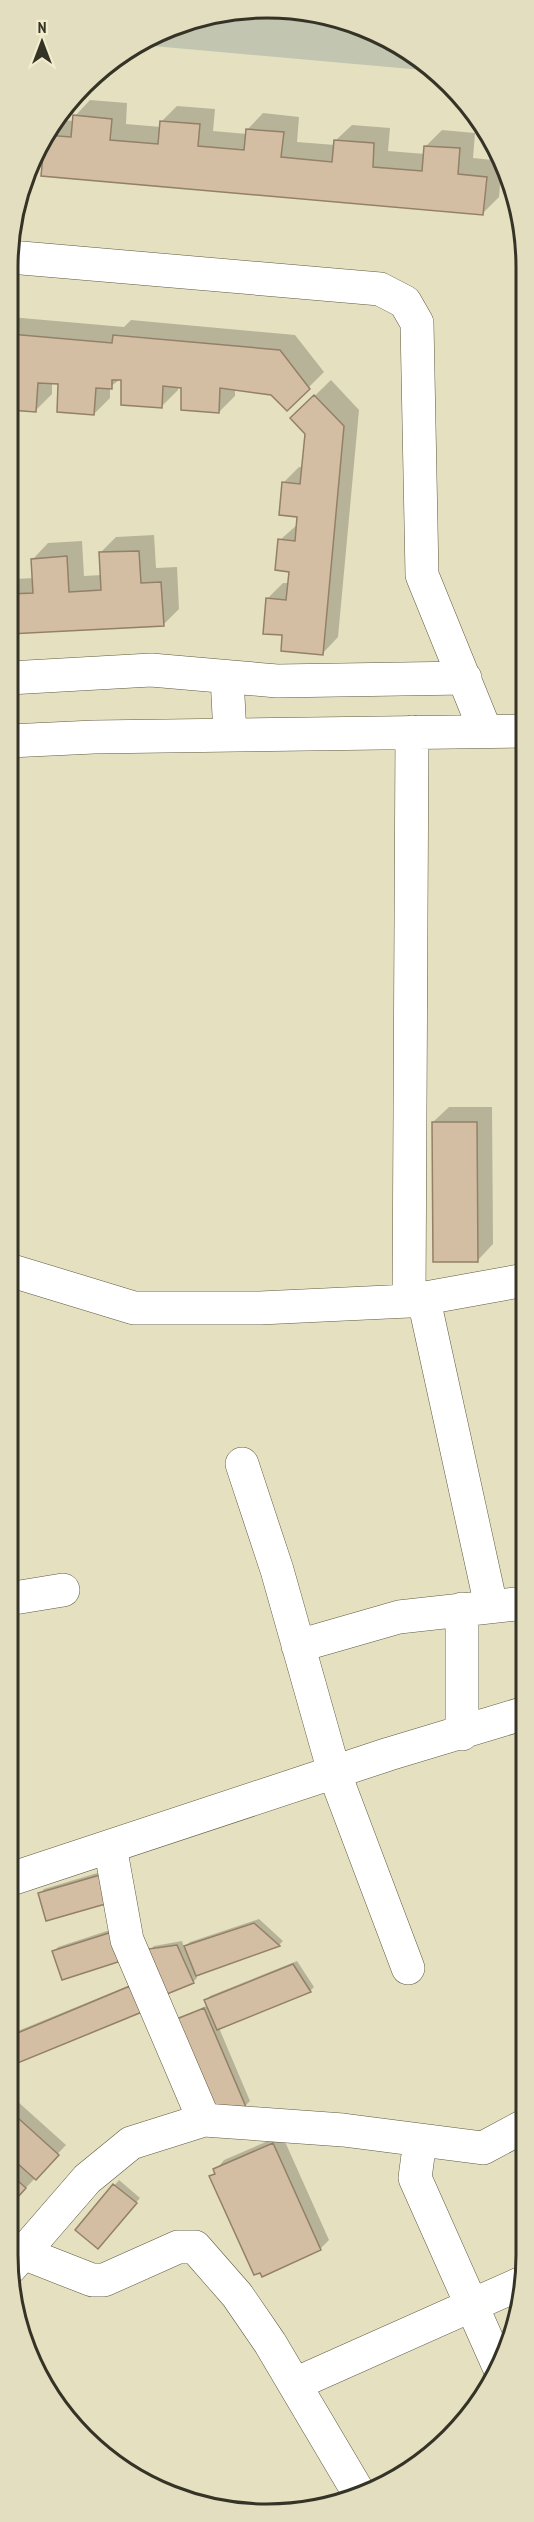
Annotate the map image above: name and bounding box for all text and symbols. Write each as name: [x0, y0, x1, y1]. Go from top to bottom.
north arrow: [12, 12, 72, 72]
text: N: [38, 17, 46, 37]

